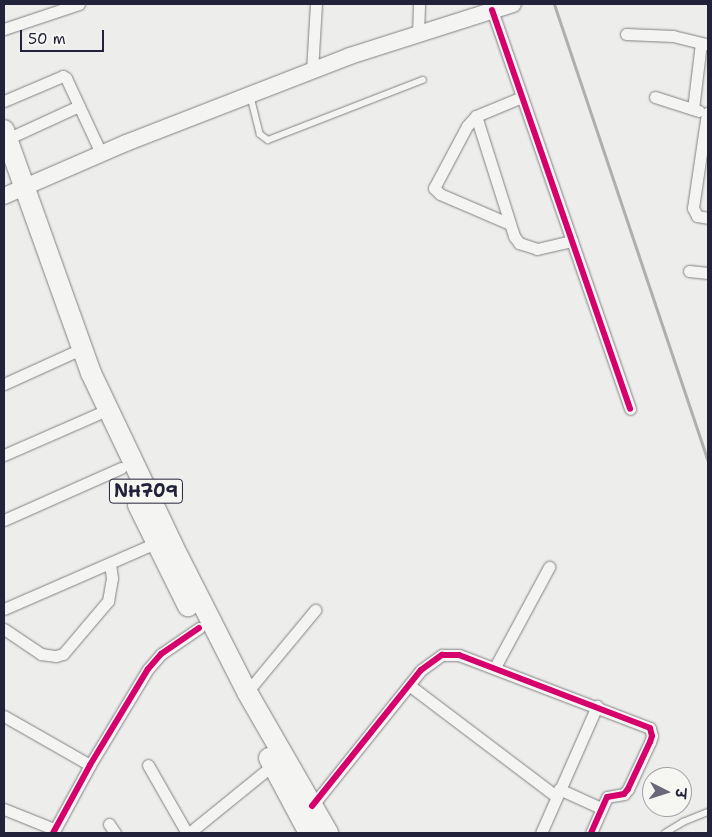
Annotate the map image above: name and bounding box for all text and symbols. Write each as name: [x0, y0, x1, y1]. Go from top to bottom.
scale bar: [22, 20, 106, 52]
text: 50 m: [28, 29, 66, 49]
road number: NH709: [108, 476, 184, 506]
north arrow: [642, 767, 692, 817]
text: उ: [672, 788, 690, 799]

